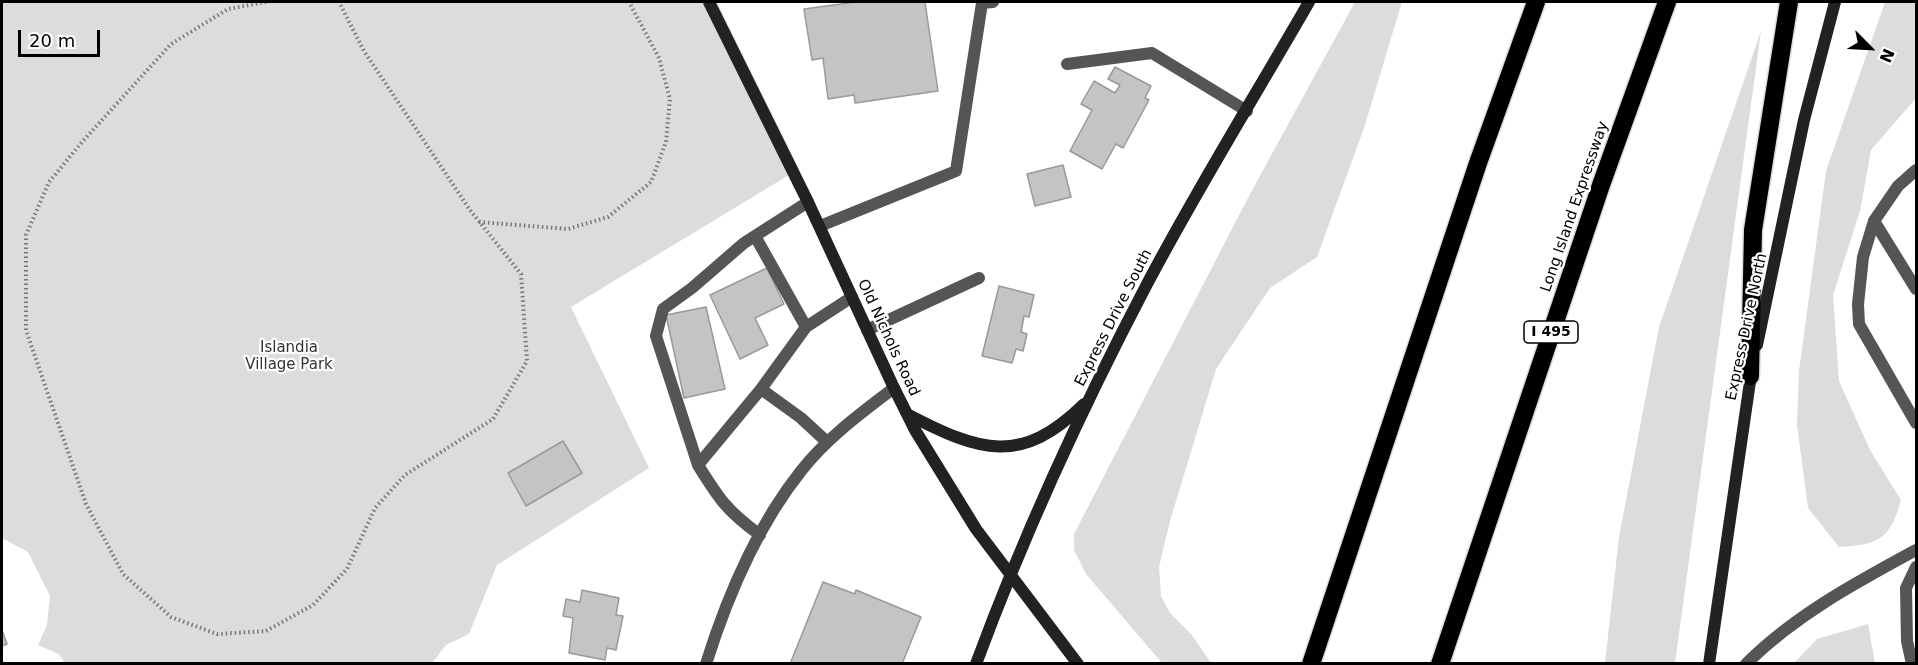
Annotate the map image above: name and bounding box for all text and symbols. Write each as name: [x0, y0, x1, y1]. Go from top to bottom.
scale bar: [21, 18, 104, 56]
north arrow: [1840, 18, 1900, 78]
text: 20 m: [29, 30, 75, 51]
text: N: [1876, 46, 1898, 65]
street label: Long Island Expressway: [1537, 119, 1613, 295]
street label: Express Drive South: [1072, 246, 1156, 390]
street label: Express Drive North: [1723, 252, 1771, 402]
street label: Old Nichols Road: [853, 277, 923, 399]
road number: I 495: [1524, 321, 1578, 343]
park label: Islandia Village Park: [245, 339, 333, 374]

